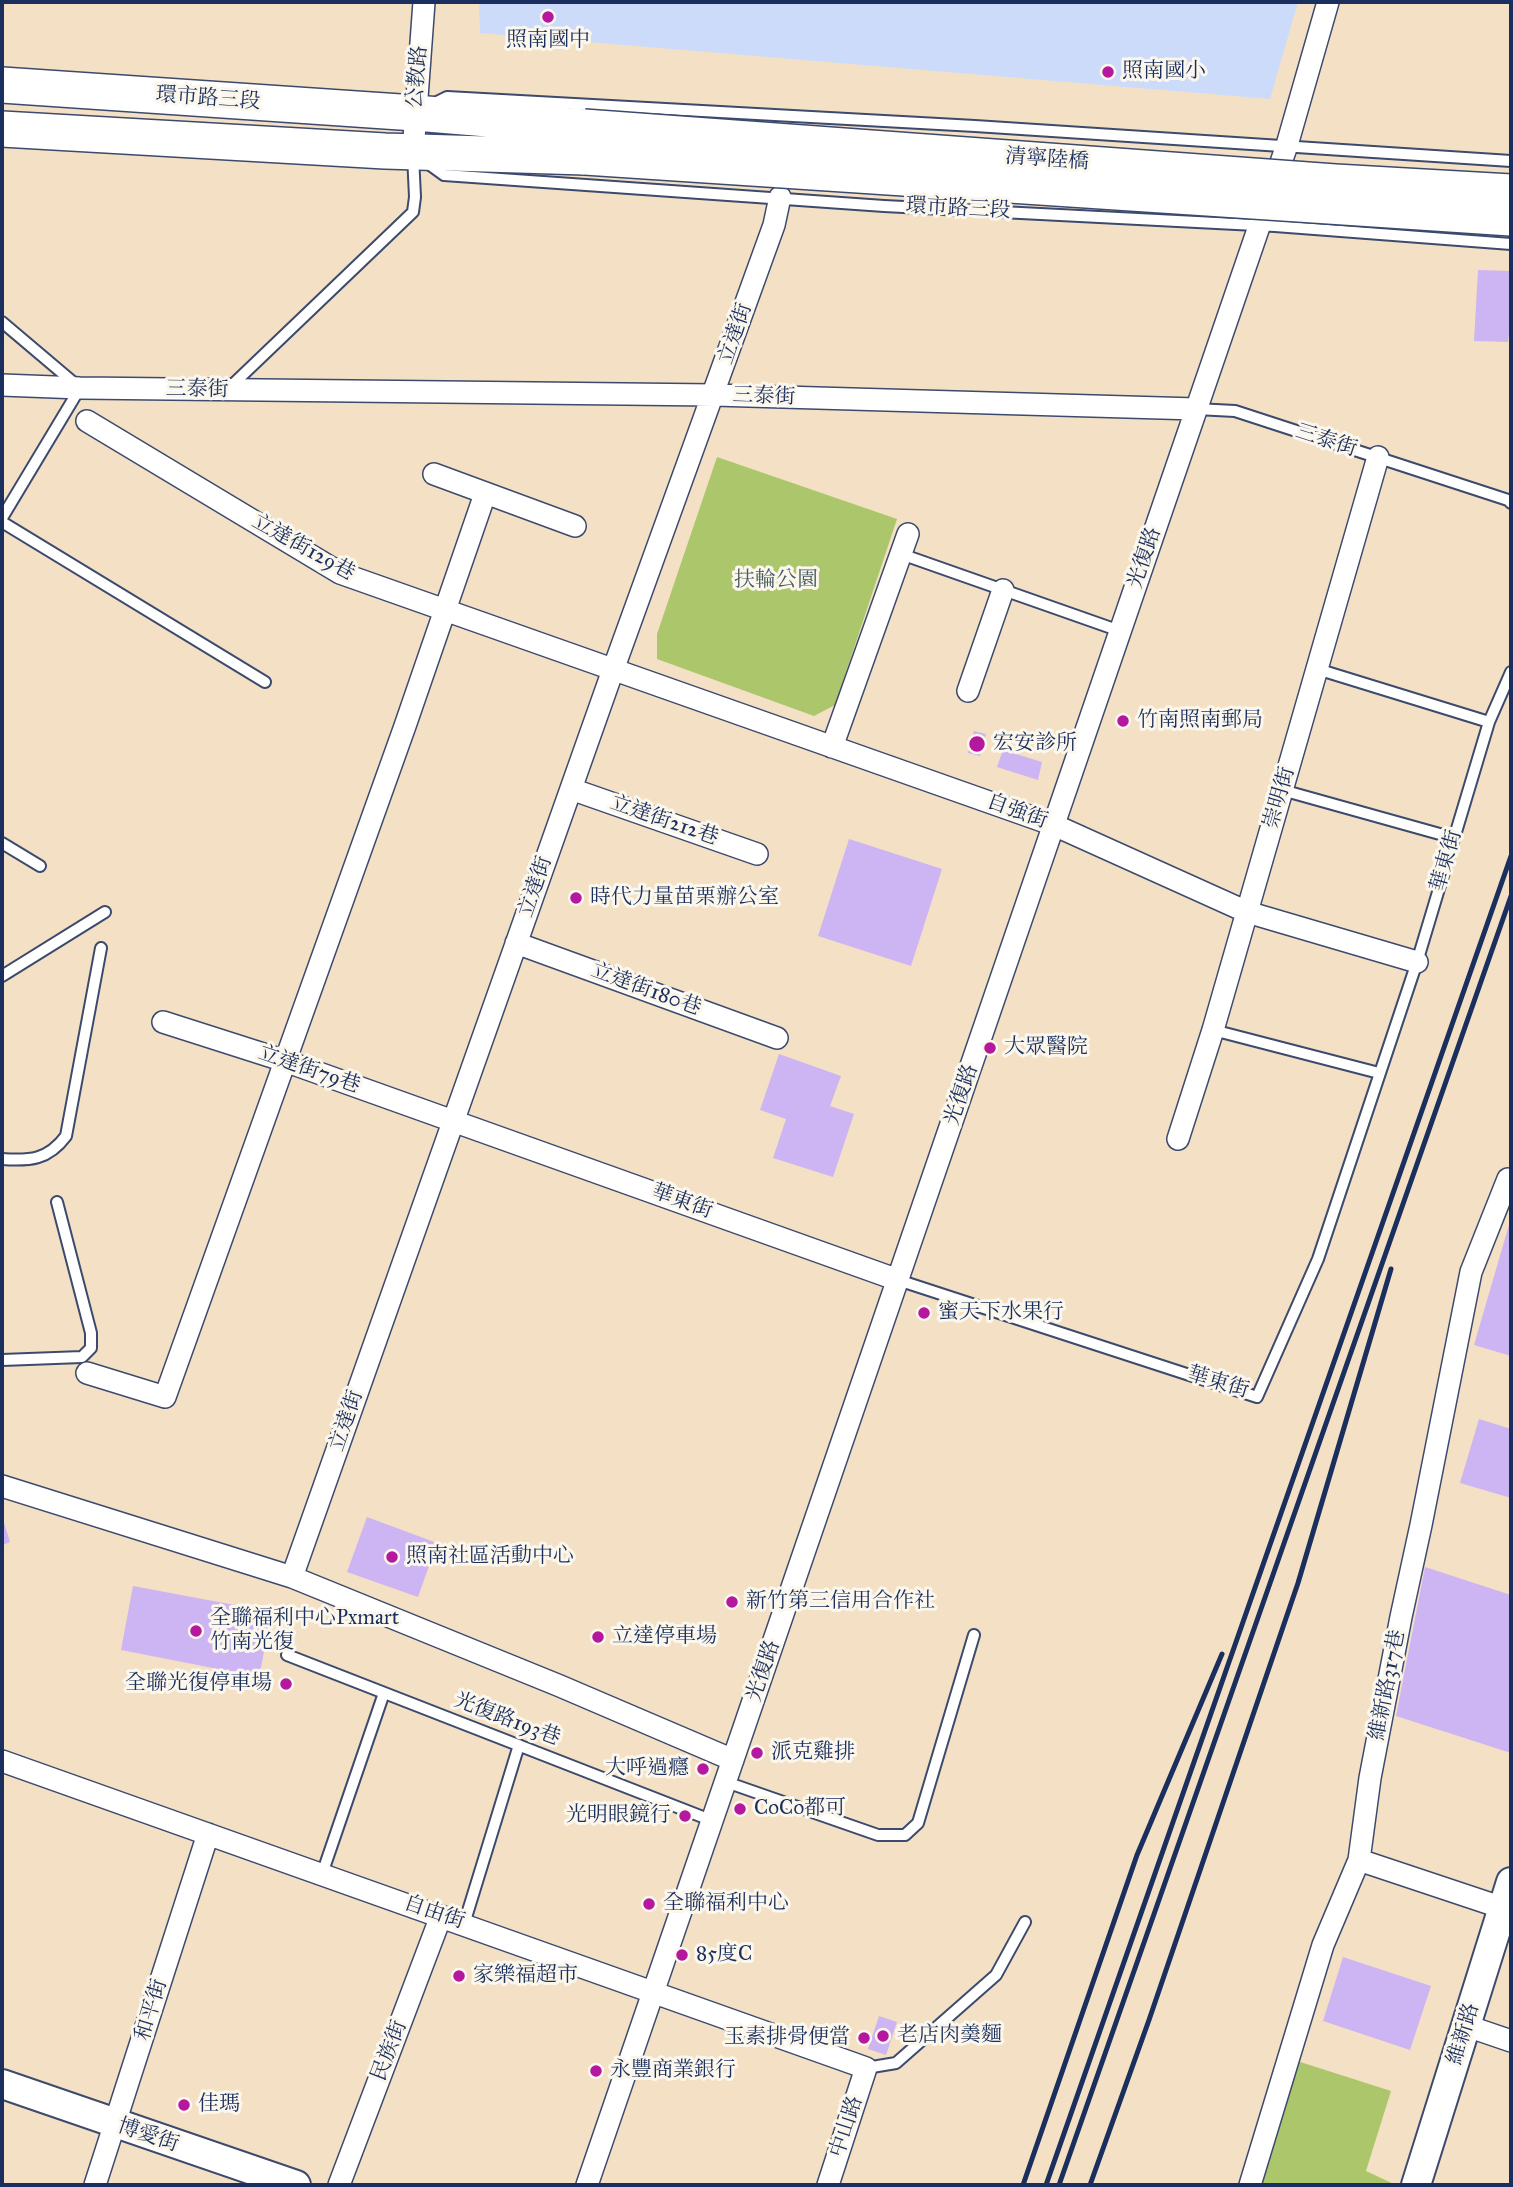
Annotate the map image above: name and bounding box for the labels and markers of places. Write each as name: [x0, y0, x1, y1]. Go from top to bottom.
marker: 照南國中: [540, 9, 556, 25]
place label: 照南國中: [506, 28, 590, 54]
place label: 照南國小: [1122, 59, 1206, 85]
marker: 照南國小: [1100, 64, 1116, 80]
place label: 竹南照南郵局: [1137, 708, 1263, 734]
marker: 竹南照南郵局: [1115, 713, 1131, 729]
place label: 宏安診所: [993, 731, 1077, 757]
marker: 宏安診所: [967, 734, 987, 754]
place label: 時代力量苗栗辦公室: [590, 885, 779, 911]
marker: 時代力量苗栗辦公室: [568, 890, 584, 906]
place label: 大眾醫院: [1004, 1035, 1088, 1061]
marker: 大眾醫院: [982, 1040, 998, 1056]
place label: 蜜天下水果行: [938, 1300, 1064, 1326]
marker: 蜜天下水果行: [916, 1305, 932, 1321]
place label: 照南社區活動中心: [406, 1544, 574, 1570]
marker: 照南社區活動中心: [384, 1549, 400, 1565]
place label: 新竹第三信用合作社: [746, 1589, 935, 1615]
marker: 新竹第三信用合作社: [724, 1594, 740, 1610]
place label: 全聯福利中心Pxmart 竹南光復: [210, 1606, 399, 1656]
marker: 全聯福利中心Pxmart 竹南光復: [188, 1623, 204, 1639]
place label: 立達停車場: [612, 1624, 717, 1650]
marker: 立達停車場: [590, 1629, 606, 1645]
place label: 全聯光復停車場: [125, 1671, 272, 1697]
marker: 全聯光復停車場: [278, 1676, 294, 1692]
place label: 派克雞排: [771, 1740, 855, 1766]
marker: 派克雞排: [749, 1745, 765, 1761]
place label: 大呼過癮: [605, 1756, 689, 1782]
marker: 大呼過癮: [695, 1761, 711, 1777]
place label: CoCo都可: [754, 1796, 846, 1822]
marker: CoCo都可: [732, 1801, 748, 1817]
place label: 光明眼鏡行: [566, 1803, 671, 1829]
marker: 光明眼鏡行: [677, 1808, 693, 1824]
place label: 全聯福利中心: [663, 1891, 789, 1917]
marker: 全聯福利中心: [641, 1896, 657, 1912]
place label: 85度C: [696, 1942, 752, 1968]
marker: 85度C: [674, 1947, 690, 1963]
place label: 家樂福超市: [473, 1963, 578, 1989]
marker: 家樂福超市: [451, 1968, 467, 1984]
place label: 老店肉羮麵: [897, 2023, 1002, 2049]
place label: 玉素排骨便當: [724, 2025, 850, 2051]
marker: 老店肉羮麵: [875, 2028, 891, 2044]
marker: 玉素排骨便當: [856, 2030, 872, 2046]
place label: 永豐商業銀行: [610, 2058, 736, 2084]
marker: 永豐商業銀行: [588, 2063, 604, 2079]
place label: 佳瑪: [198, 2092, 240, 2118]
marker: 佳瑪: [176, 2097, 192, 2113]

